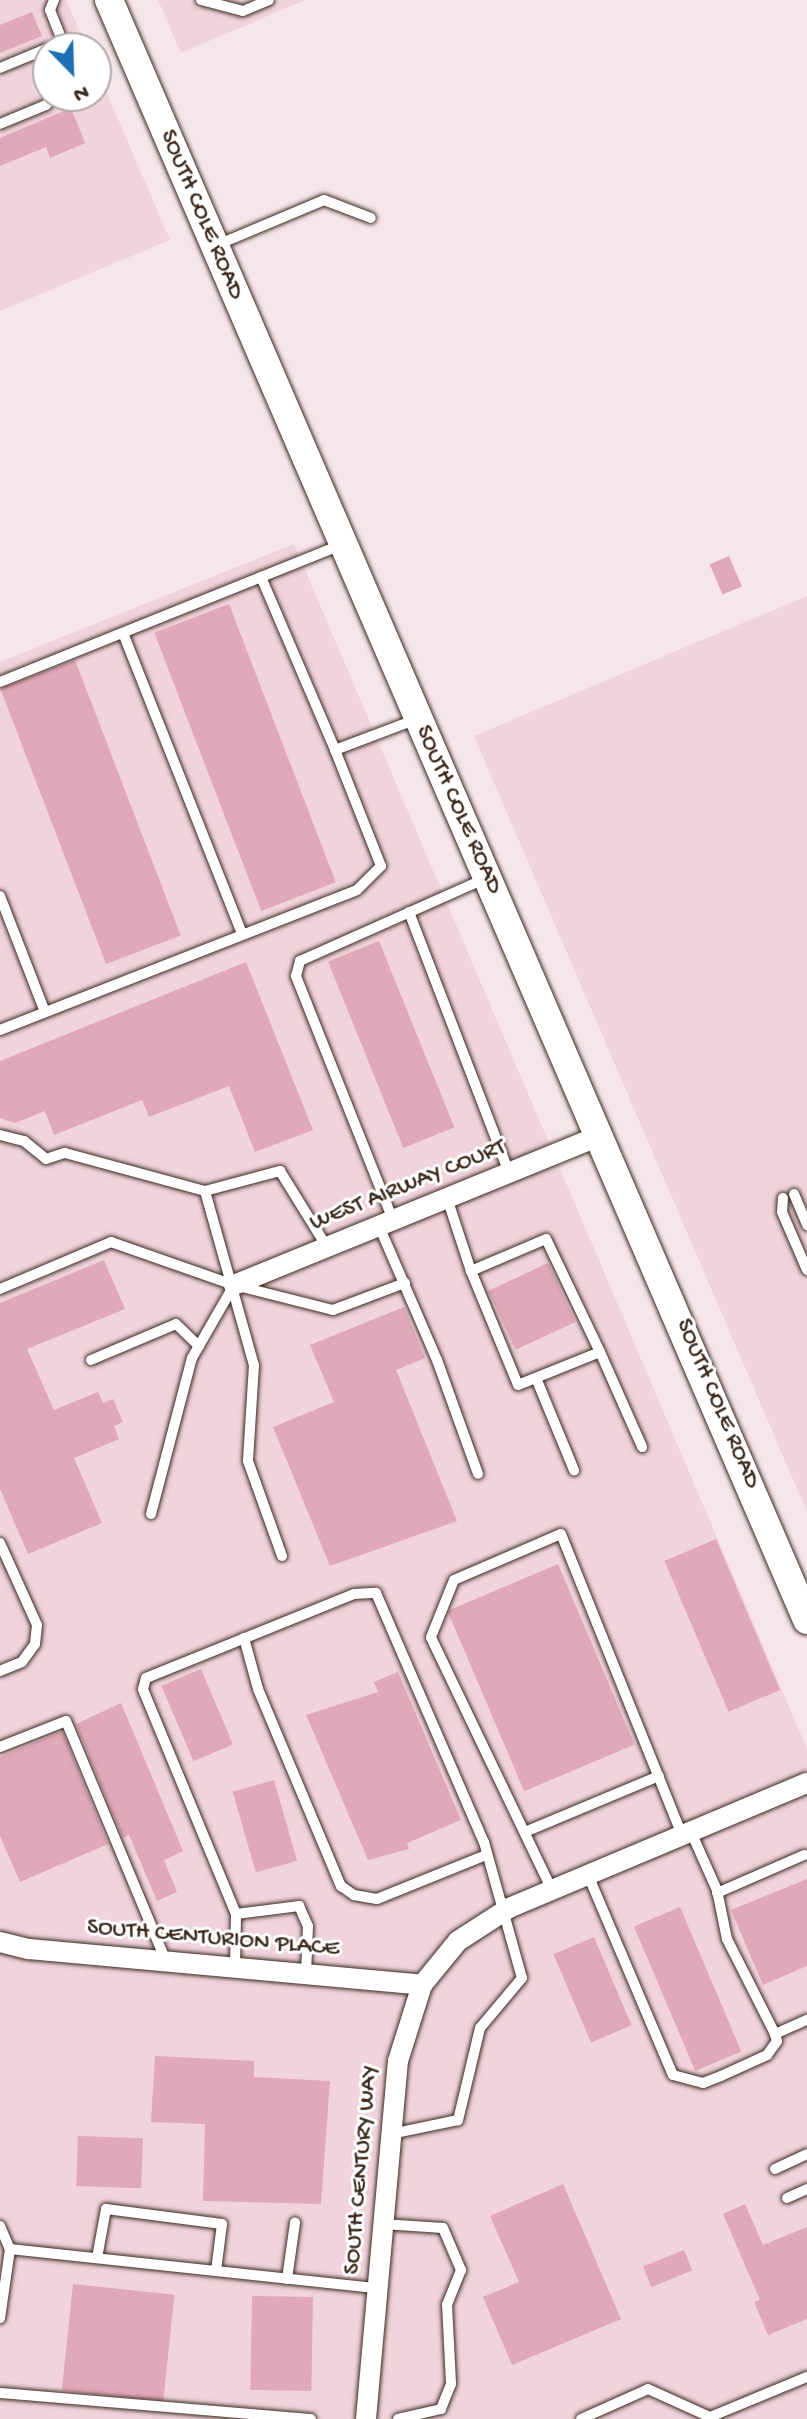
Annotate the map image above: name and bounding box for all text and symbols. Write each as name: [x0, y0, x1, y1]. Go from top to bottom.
north arrow: [32, 32, 112, 112]
text: N: [69, 77, 92, 107]
street label: SOUTH COLE ROAD: [152, 126, 250, 304]
street label: SOUTH COLE ROAD: [408, 721, 508, 899]
street label: WEST AIRWAY COURT: [306, 1134, 510, 1238]
street label: SOUTH COLE ROAD: [668, 1315, 766, 1493]
street label: SOUTH CENTURION PLACE: [86, 1914, 340, 1964]
street label: SOUTH CENTURY WAY: [339, 2064, 385, 2276]

